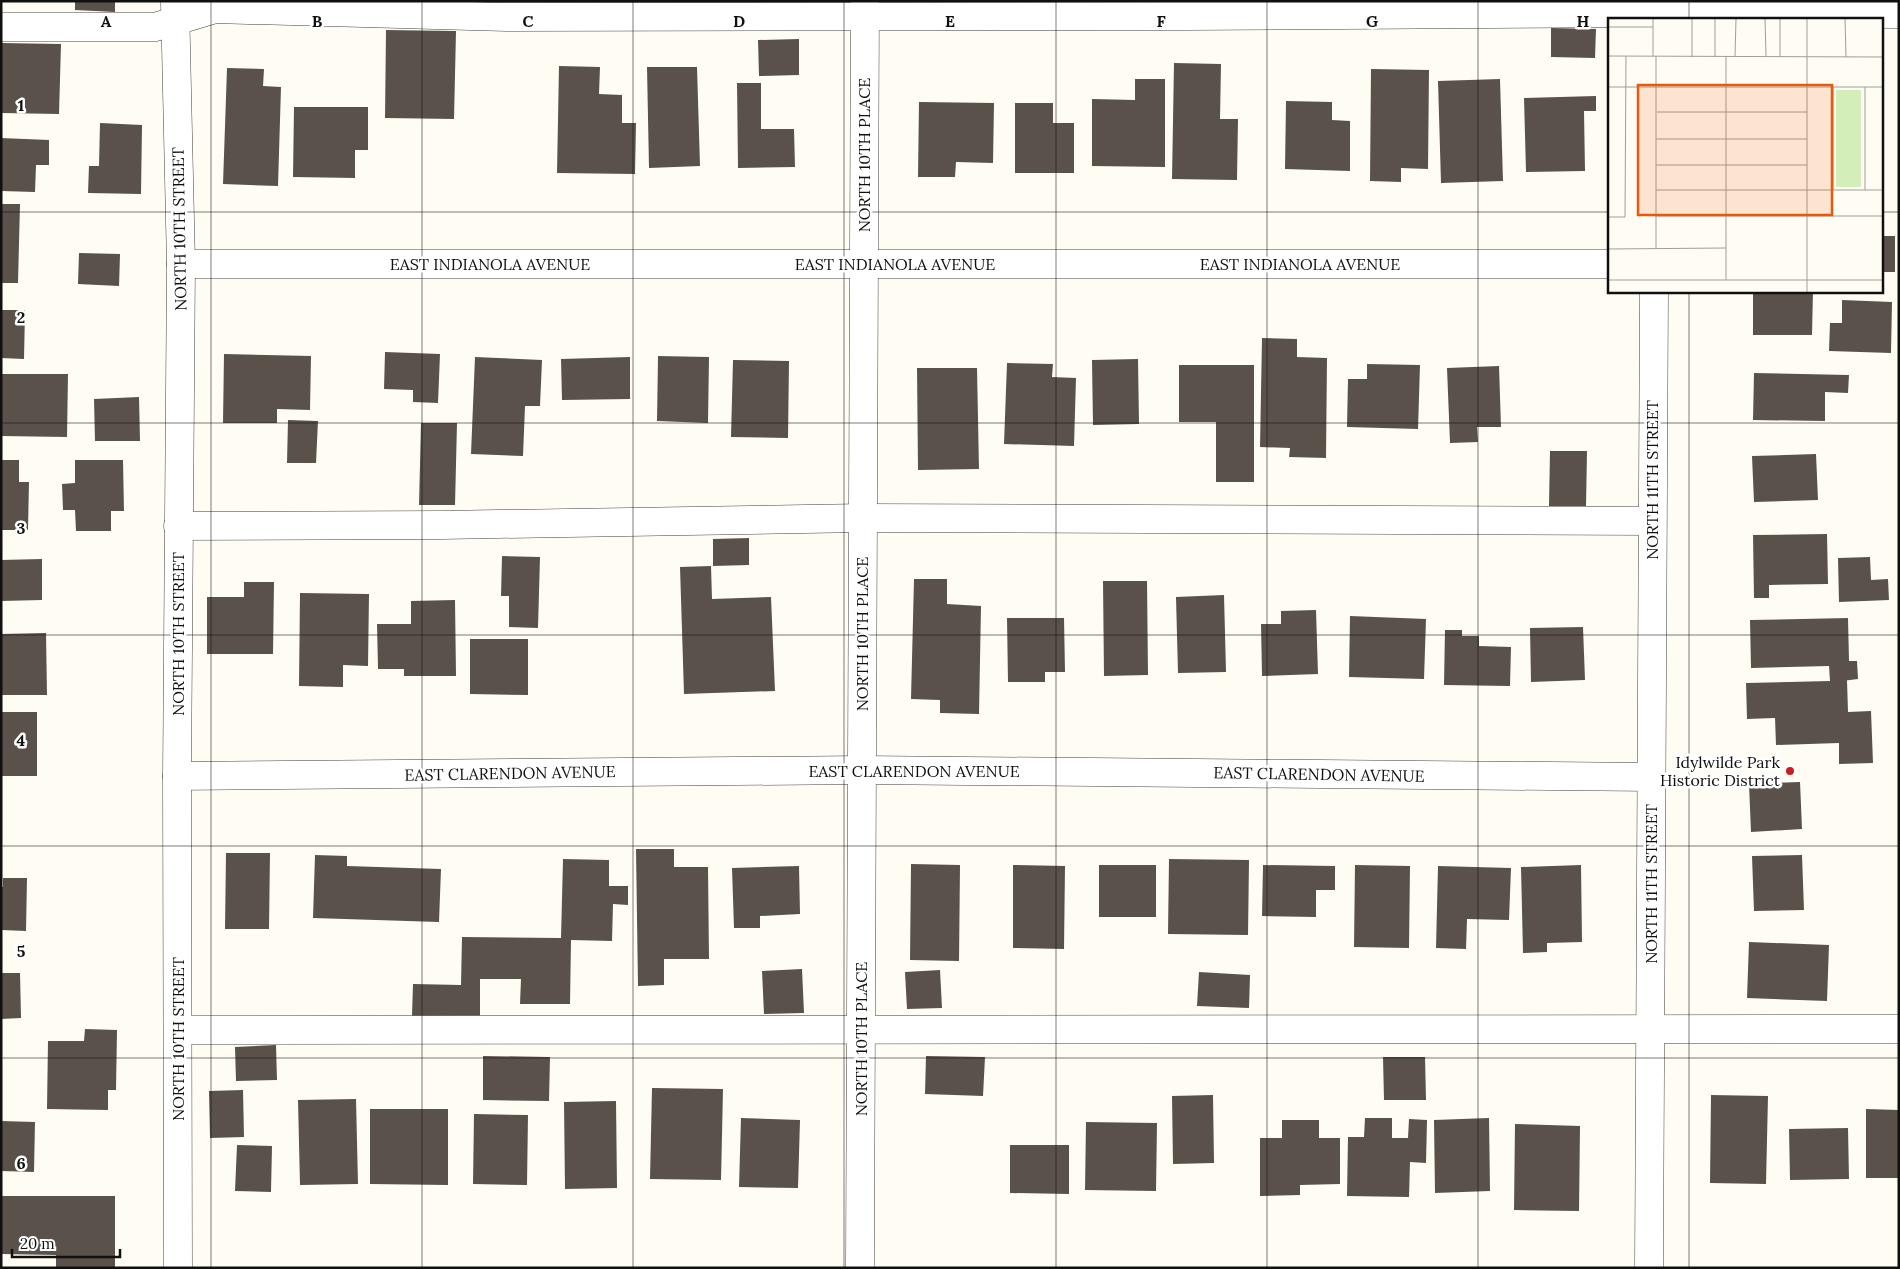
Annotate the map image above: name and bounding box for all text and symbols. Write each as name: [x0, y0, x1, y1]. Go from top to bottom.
text: A: [101, 11, 112, 31]
text: B: [312, 11, 323, 31]
text: C: [522, 11, 534, 31]
text: D: [733, 11, 745, 31]
text: E: [945, 11, 955, 31]
text: F: [1156, 11, 1166, 31]
text: G: [1366, 11, 1378, 31]
text: H: [1577, 11, 1590, 31]
inset map: [1608, 18, 1882, 292]
street label: NORTH 10TH PLACE: [854, 78, 874, 232]
text: 1: [18, 95, 24, 115]
street label: NORTH 10TH STREET: [168, 147, 190, 311]
street label: EAST INDIANOLA AVENUE: [390, 254, 590, 274]
street label: EAST INDIANOLA AVENUE: [795, 254, 995, 274]
street label: EAST INDIANOLA AVENUE: [1200, 254, 1400, 274]
text: 2: [17, 307, 25, 327]
street label: NORTH 11TH STREET: [1642, 400, 1662, 560]
text: 3: [17, 518, 26, 538]
street label: NORTH 10TH STREET: [168, 552, 188, 716]
street label: NORTH 10TH PLACE: [852, 557, 872, 711]
text: 4: [17, 730, 26, 750]
place label: Idylwilde Park Historic District: [1660, 752, 1781, 790]
street label: EAST CLARENDON AVENUE: [404, 761, 616, 785]
street label: EAST CLARENDON AVENUE: [808, 761, 1020, 781]
street label: EAST CLARENDON AVENUE: [1213, 762, 1425, 786]
marker: Idylwilde Park Historic District: [1784, 765, 1796, 777]
street label: NORTH 11TH STREET: [1641, 804, 1661, 964]
text: 5: [17, 941, 26, 961]
street label: NORTH 10TH STREET: [168, 957, 188, 1121]
street label: NORTH 10TH PLACE: [851, 962, 871, 1116]
text: 6: [16, 1153, 26, 1173]
scale bar: [12, 1226, 120, 1258]
text: 20 m: [20, 1234, 55, 1253]

